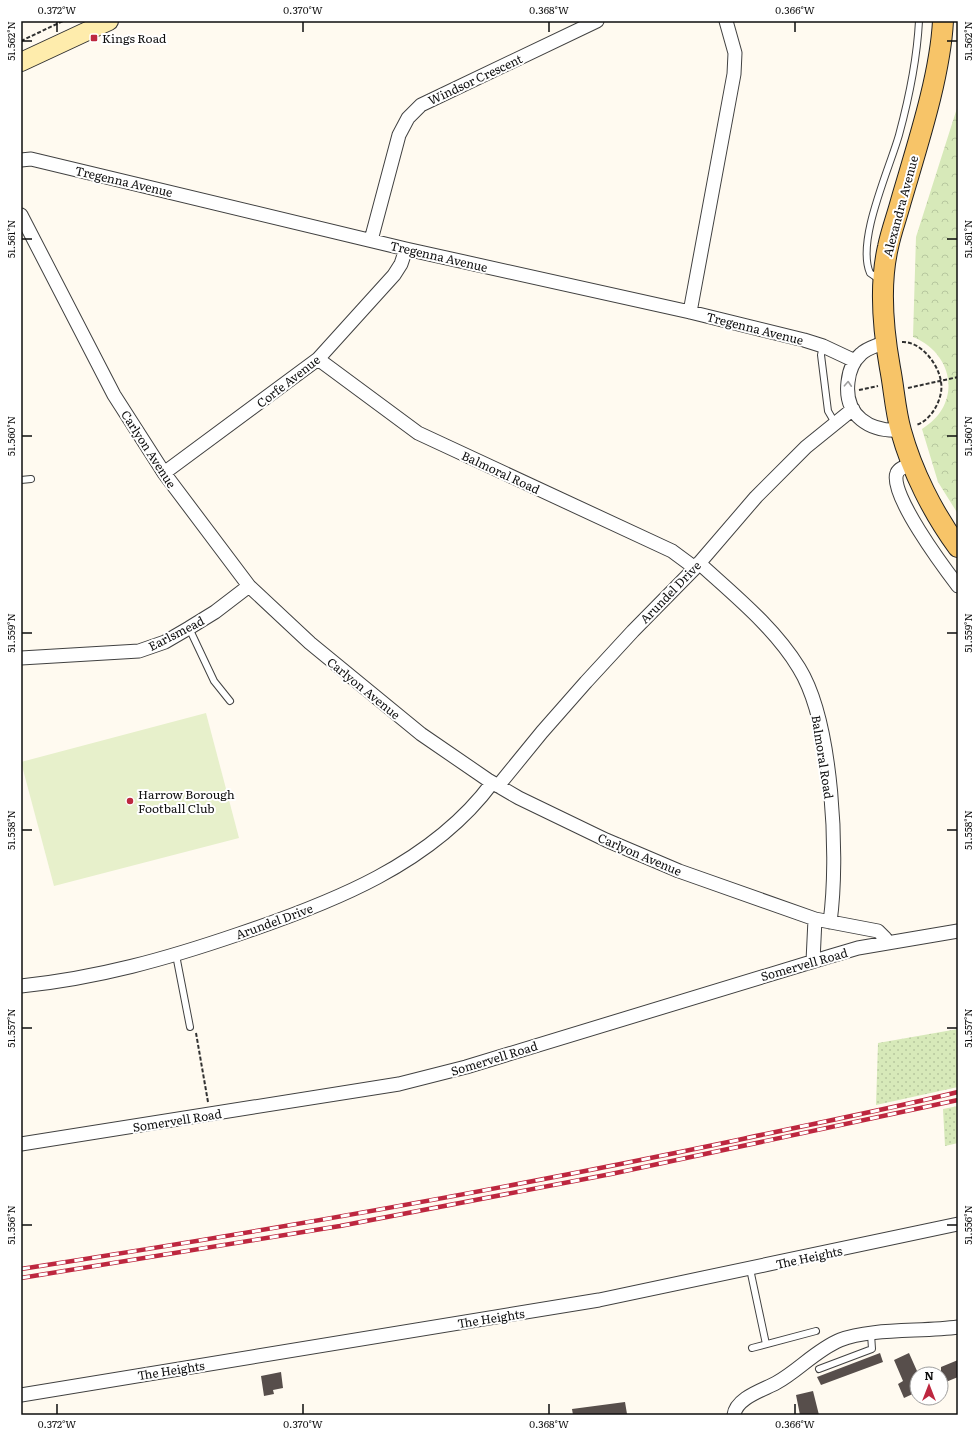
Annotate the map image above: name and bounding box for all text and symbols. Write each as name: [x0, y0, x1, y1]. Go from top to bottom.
text: 0.372°W: [38, 2, 76, 17]
text: 0.370°W: [283, 2, 323, 17]
text: 0.368°W: [529, 2, 569, 17]
text: 0.366°W: [775, 2, 815, 17]
text: 51.562°N: [3, 21, 18, 61]
text: 51.562°N: [960, 21, 975, 61]
place label: Kings Road: [102, 29, 167, 47]
marker: Kings Road: [89, 33, 99, 43]
street label: Windsor Crescent: [425, 49, 525, 109]
street label: Alexandra Avenue: [878, 153, 922, 259]
street label: Tregenna Avenue: [73, 161, 175, 201]
text: 51.561°N: [3, 220, 18, 258]
text: 51.561°N: [960, 220, 975, 258]
street label: Tregenna Avenue: [388, 236, 490, 276]
street label: Tregenna Avenue: [704, 307, 806, 349]
street label: Corfe Avenue: [252, 350, 324, 412]
one-way arrow: [844, 381, 853, 387]
street label: Carlyon Avenue: [117, 406, 181, 492]
text: 51.560°N: [3, 416, 18, 456]
text: 51.560°N: [960, 416, 975, 456]
street label: Balmoral Road: [459, 446, 544, 498]
street label: Arundel Drive: [635, 557, 705, 627]
street label: Earlsmead: [145, 611, 208, 655]
text: 51.559°N: [3, 613, 18, 653]
text: 51.559°N: [960, 613, 975, 653]
street label: Carlyon Avenue: [323, 653, 405, 723]
street label: Balmoral Road: [808, 714, 839, 801]
place label: Harrow Borough Football Club: [138, 785, 235, 817]
marker: Harrow Borough Football Club: [125, 796, 135, 806]
text: 51.558°N: [3, 810, 18, 850]
text: 51.558°N: [960, 810, 975, 850]
street label: Carlyon Avenue: [595, 828, 685, 880]
street label: Arundel Drive: [233, 899, 315, 943]
street label: Somervell Road: [758, 943, 850, 985]
text: 51.557°N: [3, 1008, 18, 1048]
text: 51.557°N: [960, 1008, 975, 1048]
street label: Somervell Road: [448, 1036, 540, 1080]
street label: Somervell Road: [131, 1104, 223, 1136]
text: 51.556°N: [3, 1205, 18, 1245]
text: 51.556°N: [960, 1205, 975, 1245]
street label: The Heights: [774, 1241, 845, 1273]
street label: The Heights: [456, 1304, 526, 1332]
street label: The Heights: [136, 1356, 206, 1384]
north arrow: [909, 1366, 949, 1406]
text: N: [924, 1367, 934, 1383]
text: 0.372°W: [38, 1416, 76, 1431]
text: 0.370°W: [283, 1416, 323, 1431]
text: 0.368°W: [529, 1416, 569, 1431]
text: 0.366°W: [775, 1416, 815, 1431]

